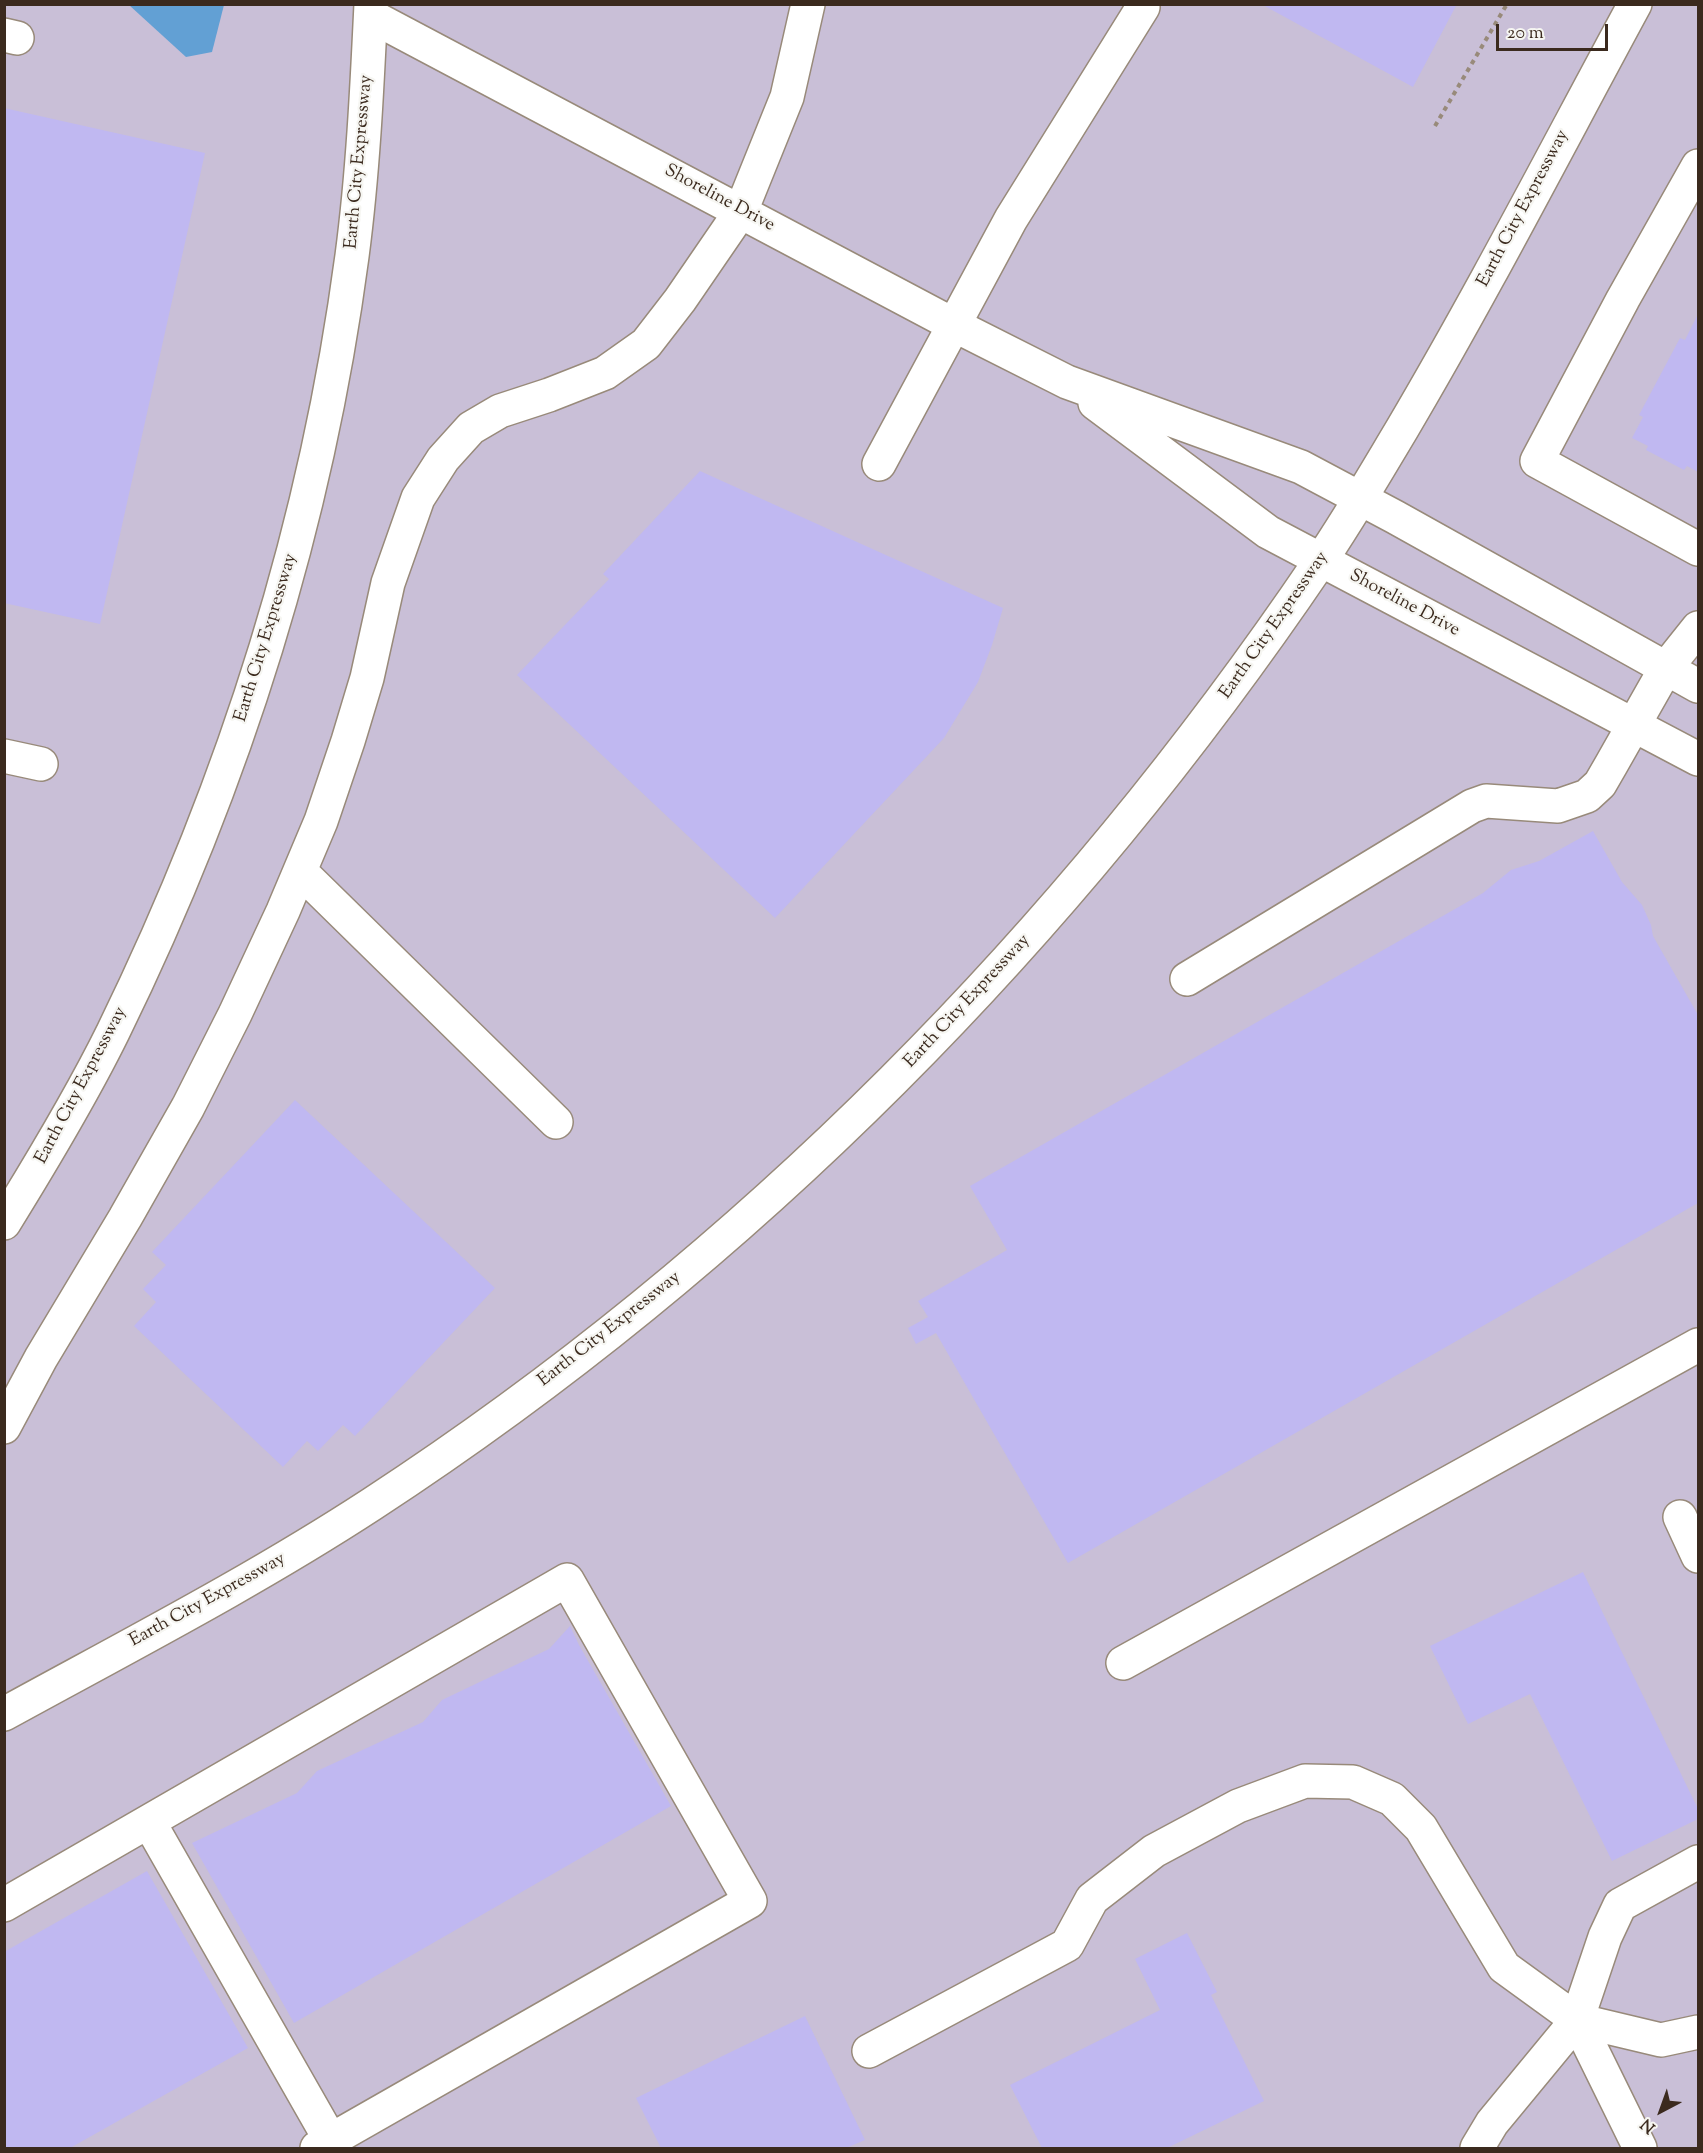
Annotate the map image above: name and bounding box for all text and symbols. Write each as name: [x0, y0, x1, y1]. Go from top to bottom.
scale bar: [1499, 12, 1612, 50]
text: 20 m: [1507, 21, 1544, 47]
street label: Earth City Expressway: [342, 74, 378, 250]
street label: Earth City Expressway: [1473, 127, 1575, 291]
street label: Shoreline Drive: [660, 161, 778, 237]
street label: Earth City Expressway: [1216, 548, 1334, 704]
street label: Earth City Expressway: [231, 551, 303, 725]
street label: Shoreline Drive: [1345, 566, 1463, 642]
street label: Earth City Expressway: [901, 931, 1035, 1073]
street label: Earth City Expressway: [31, 1004, 133, 1168]
street label: Earth City Expressway: [534, 1268, 686, 1392]
street label: Earth City Expressway: [126, 1549, 290, 1653]
north arrow: [1631, 2081, 1691, 2141]
text: N: [1636, 2112, 1661, 2138]

